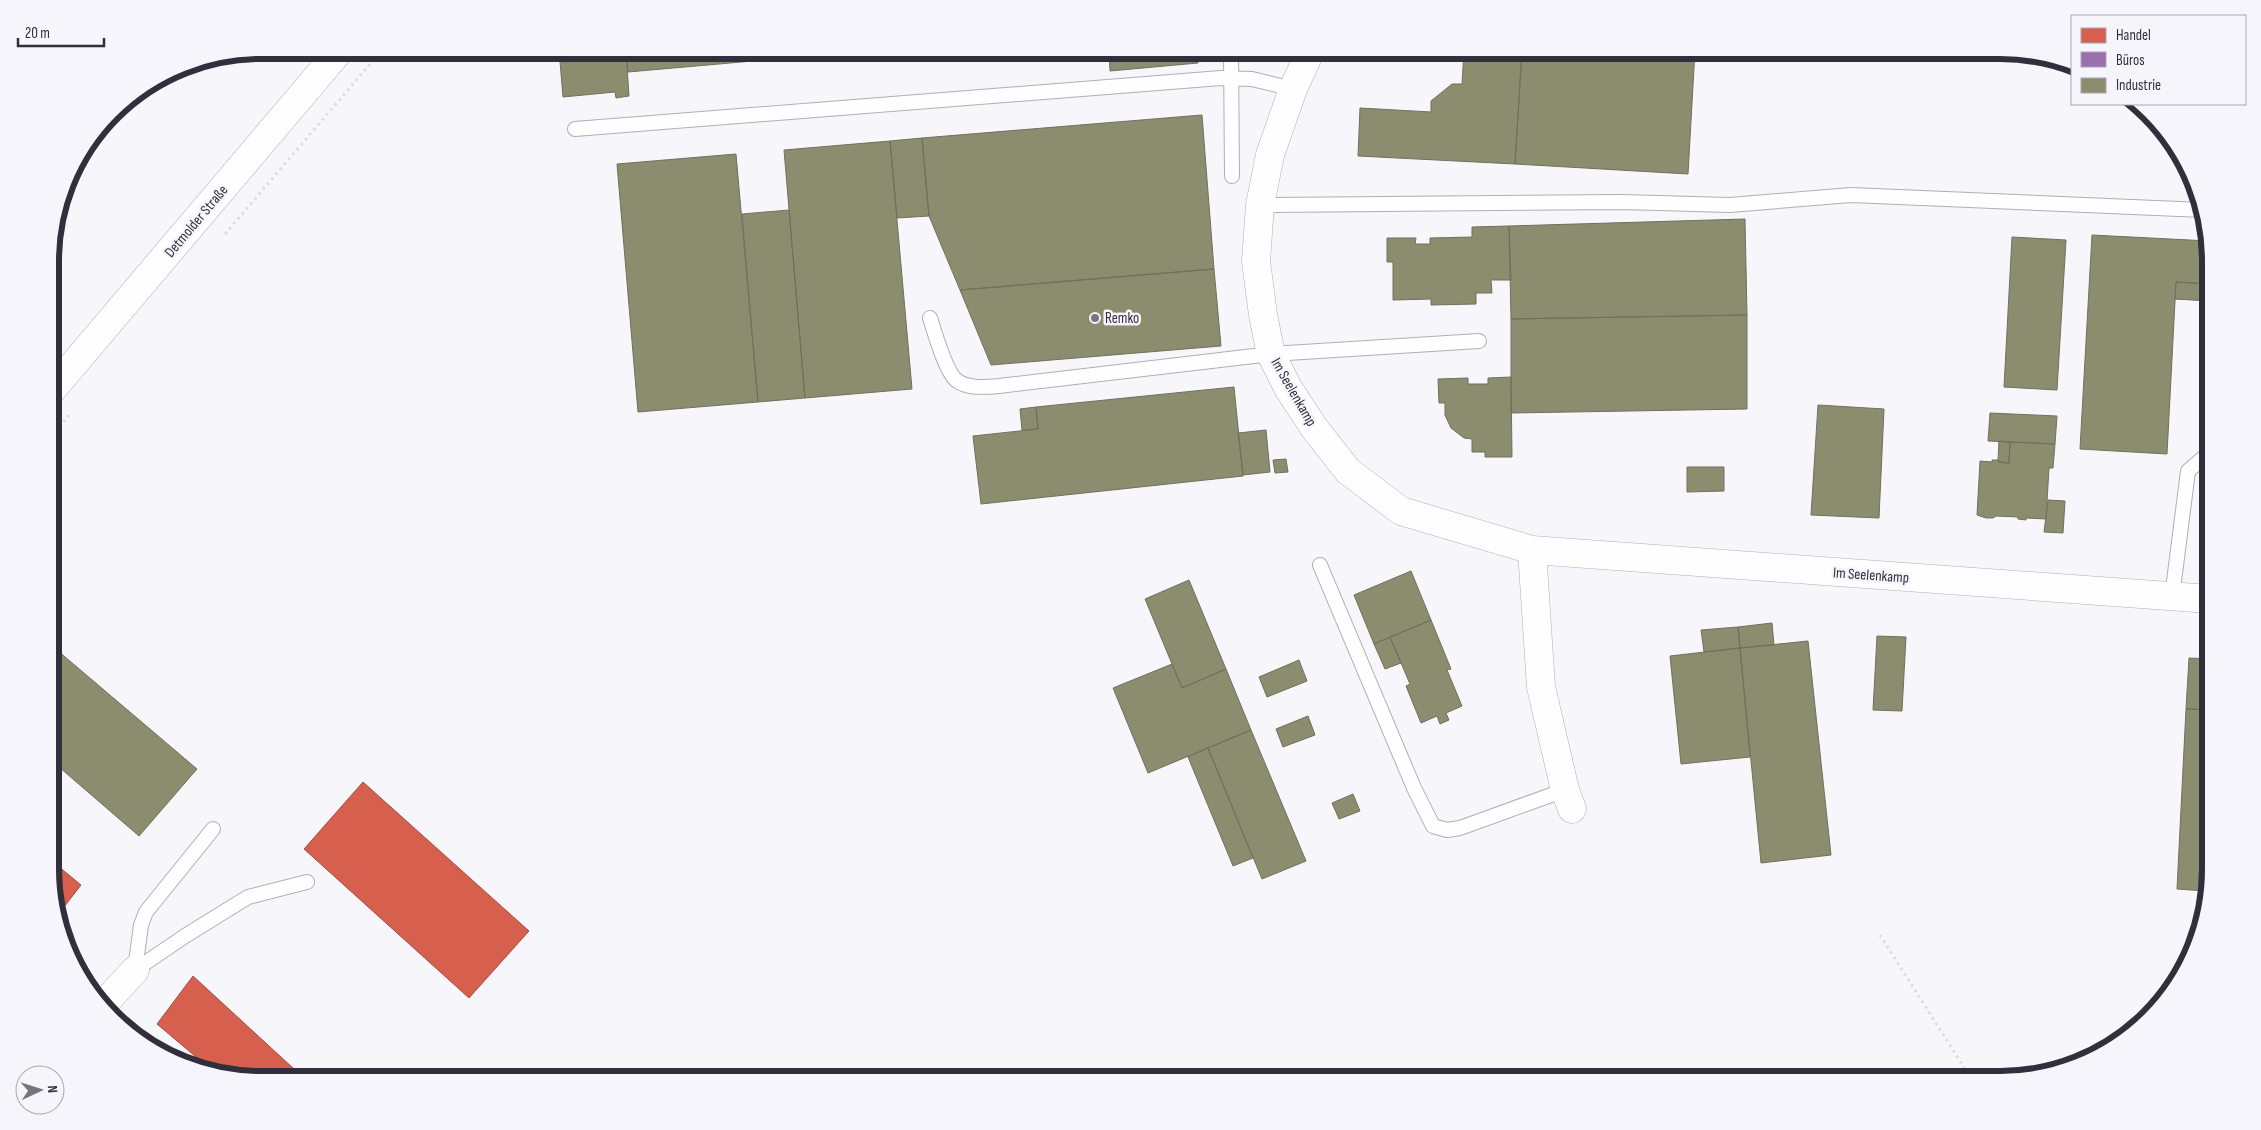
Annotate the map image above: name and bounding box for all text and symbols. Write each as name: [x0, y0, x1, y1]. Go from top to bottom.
scale bar: [18, 15, 104, 47]
legend: [2071, 15, 2246, 105]
text: 20 m: [25, 24, 50, 43]
text: Handel: [2116, 26, 2151, 45]
text: Büros: [2116, 51, 2145, 70]
text: Industrie: [2116, 76, 2161, 95]
street label: Detmolder Straße: [161, 181, 232, 261]
place label: Remko: [1105, 309, 1139, 328]
marker: Remko: [1089, 312, 1101, 324]
street label: Im Seelenkamp: [1266, 355, 1321, 430]
street label: Im Seelenkamp: [1832, 563, 1910, 588]
north arrow: [15, 1065, 65, 1115]
text: N: [44, 1085, 61, 1093]

